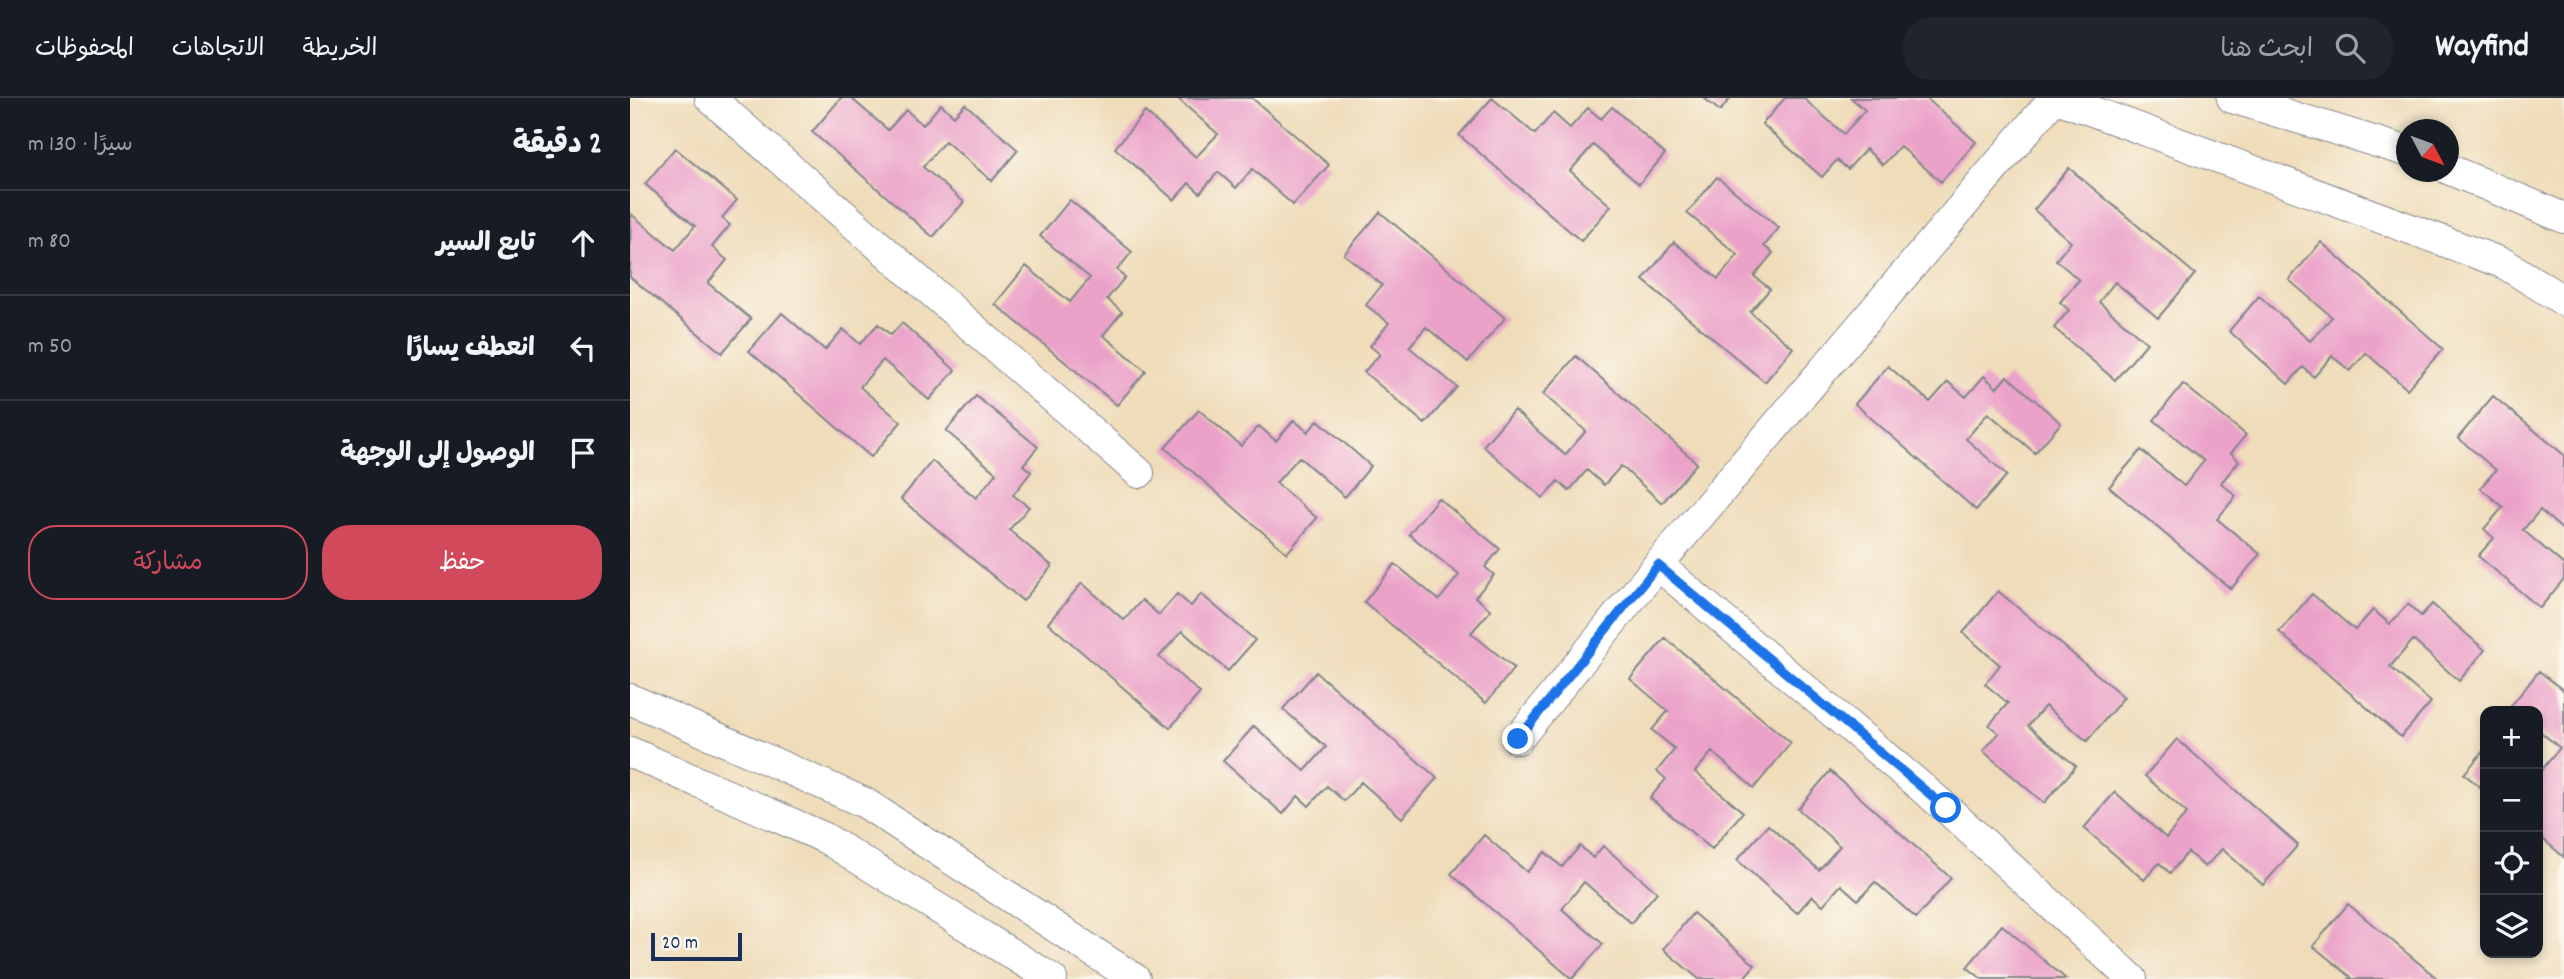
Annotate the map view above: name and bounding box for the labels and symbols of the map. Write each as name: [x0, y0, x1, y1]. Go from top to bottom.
north arrow: [2396, 119, 2459, 182]
route end: [1502, 723, 1533, 754]
route start: [1930, 792, 1961, 823]
scale bar: [651, 930, 742, 962]

